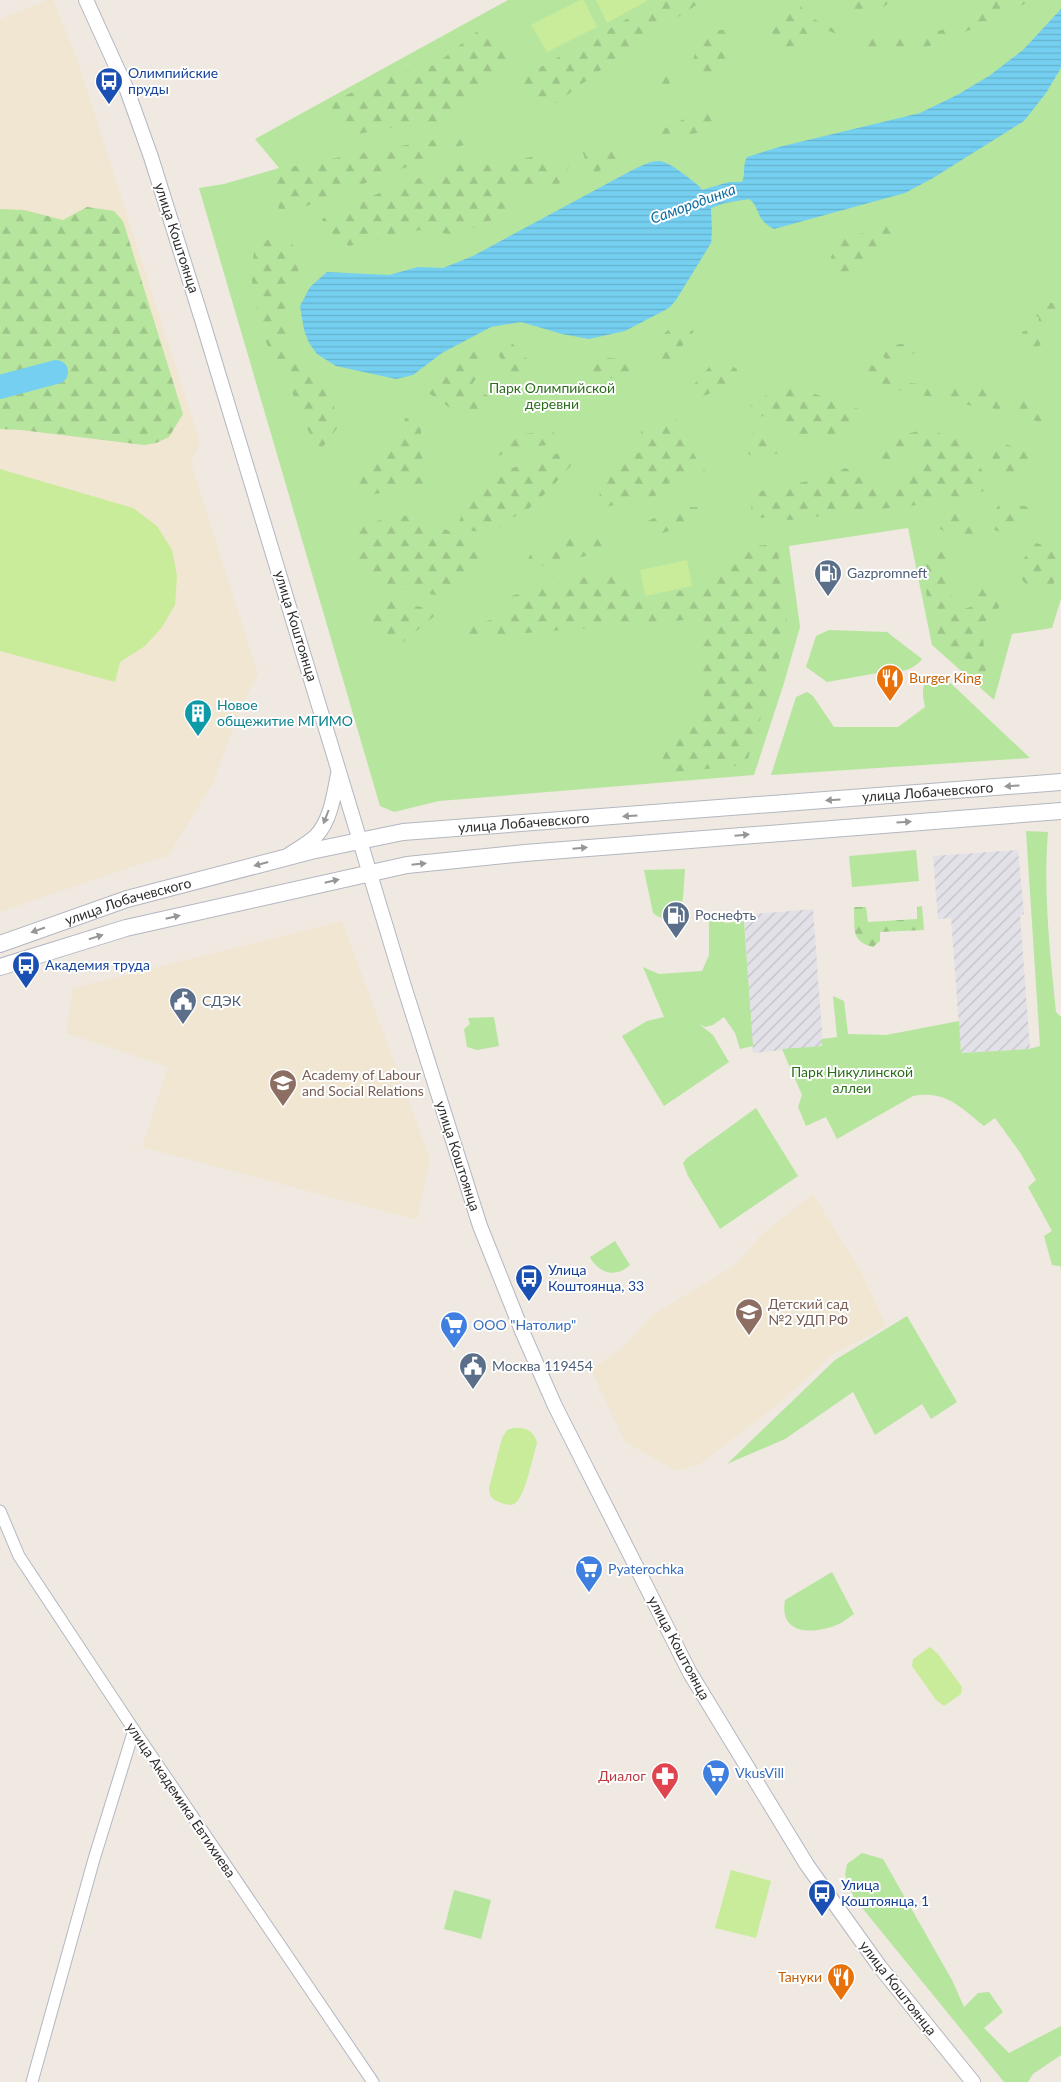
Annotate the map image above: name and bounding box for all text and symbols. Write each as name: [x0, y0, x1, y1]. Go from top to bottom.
place label: Олимпийские пруды: [128, 64, 218, 97]
bus stop icon: Олимпийские пруды: [94, 66, 124, 105]
water label: Самородинка: [648, 179, 738, 227]
street label: улица Коштоянца: [152, 181, 203, 295]
park label: Парк Олимпийской деревни: [489, 379, 615, 412]
fuel station icon: Gazpromneft: [813, 558, 843, 597]
place label: Gazpromneft: [847, 564, 928, 581]
street label: улица Коштоянца: [272, 568, 321, 683]
restaurant icon: Burger King: [875, 663, 905, 702]
place label: Burger King: [909, 669, 981, 686]
place label: Новое общежитие МГИМО: [217, 696, 353, 729]
building icon: Новое общежитие МГИМО: [183, 698, 213, 737]
street label: улица Лобачевского: [861, 778, 994, 805]
one-way arrow: [1004, 782, 1020, 790]
one-way arrow: [825, 796, 841, 804]
street label: улица Лобачевского: [458, 809, 590, 836]
one-way arrow: [322, 810, 330, 825]
one-way arrow: [621, 812, 637, 820]
one-way arrow: [896, 817, 912, 825]
one-way arrow: [734, 831, 750, 839]
one-way arrow: [572, 844, 588, 852]
one-way arrow: [253, 860, 268, 868]
one-way arrow: [411, 860, 427, 868]
street label: улица Лобачевского: [62, 874, 193, 928]
one-way arrow: [324, 876, 340, 884]
fuel station icon: Роснефть: [661, 900, 691, 939]
place label: Роснефть: [695, 906, 757, 923]
one-way arrow: [166, 913, 181, 921]
one-way arrow: [30, 927, 45, 934]
one-way arrow: [89, 932, 104, 940]
bus stop icon: Академия труда: [11, 950, 41, 989]
place label: Академия труда: [45, 956, 150, 973]
public building icon: СДЭК: [168, 986, 198, 1025]
place label: СДЭК: [202, 992, 242, 1009]
park label: Парк Никулинской аллеи: [791, 1063, 913, 1096]
place label: Academy of Labour and Social Relations: [302, 1066, 424, 1099]
school or university icon: Academy of Labour and Social Relations: [268, 1068, 298, 1107]
street label: улица Коштоянца: [433, 1099, 484, 1213]
place label: Улица Коштоянца, 33: [548, 1261, 644, 1294]
bus stop icon: Улица Коштоянца, 33: [514, 1263, 544, 1302]
place label: Детский сад №2 УДП РФ: [768, 1295, 849, 1328]
school or university icon: Детский сад №2 УДП РФ: [734, 1297, 764, 1336]
supermarket icon: ООО "Натолир": [439, 1310, 469, 1349]
place label: ООО "Натолир": [473, 1316, 576, 1333]
public building icon: Москва 119454: [458, 1351, 488, 1390]
place label: Москва 119454: [492, 1357, 593, 1374]
supermarket icon: Pyaterochka: [574, 1554, 604, 1593]
place label: Pyaterochka: [608, 1560, 684, 1577]
street label: улица Коштоянца: [645, 1593, 714, 1703]
street label: улица Академика Евтихиева: [123, 1719, 240, 1880]
supermarket icon: VkusVill: [701, 1758, 731, 1797]
pharmacy icon: Диалог: [650, 1761, 680, 1800]
place label: VkusVill: [735, 1764, 784, 1781]
place label: Диалог: [598, 1767, 646, 1784]
place label: Улица Коштоянца, 1: [841, 1876, 929, 1909]
bus stop icon: Улица Коштоянца, 1: [807, 1878, 837, 1917]
street label: улица Коштоянца: [856, 1937, 941, 2038]
restaurant icon: Тануки: [826, 1962, 856, 2001]
place label: Тануки: [778, 1968, 822, 1985]

